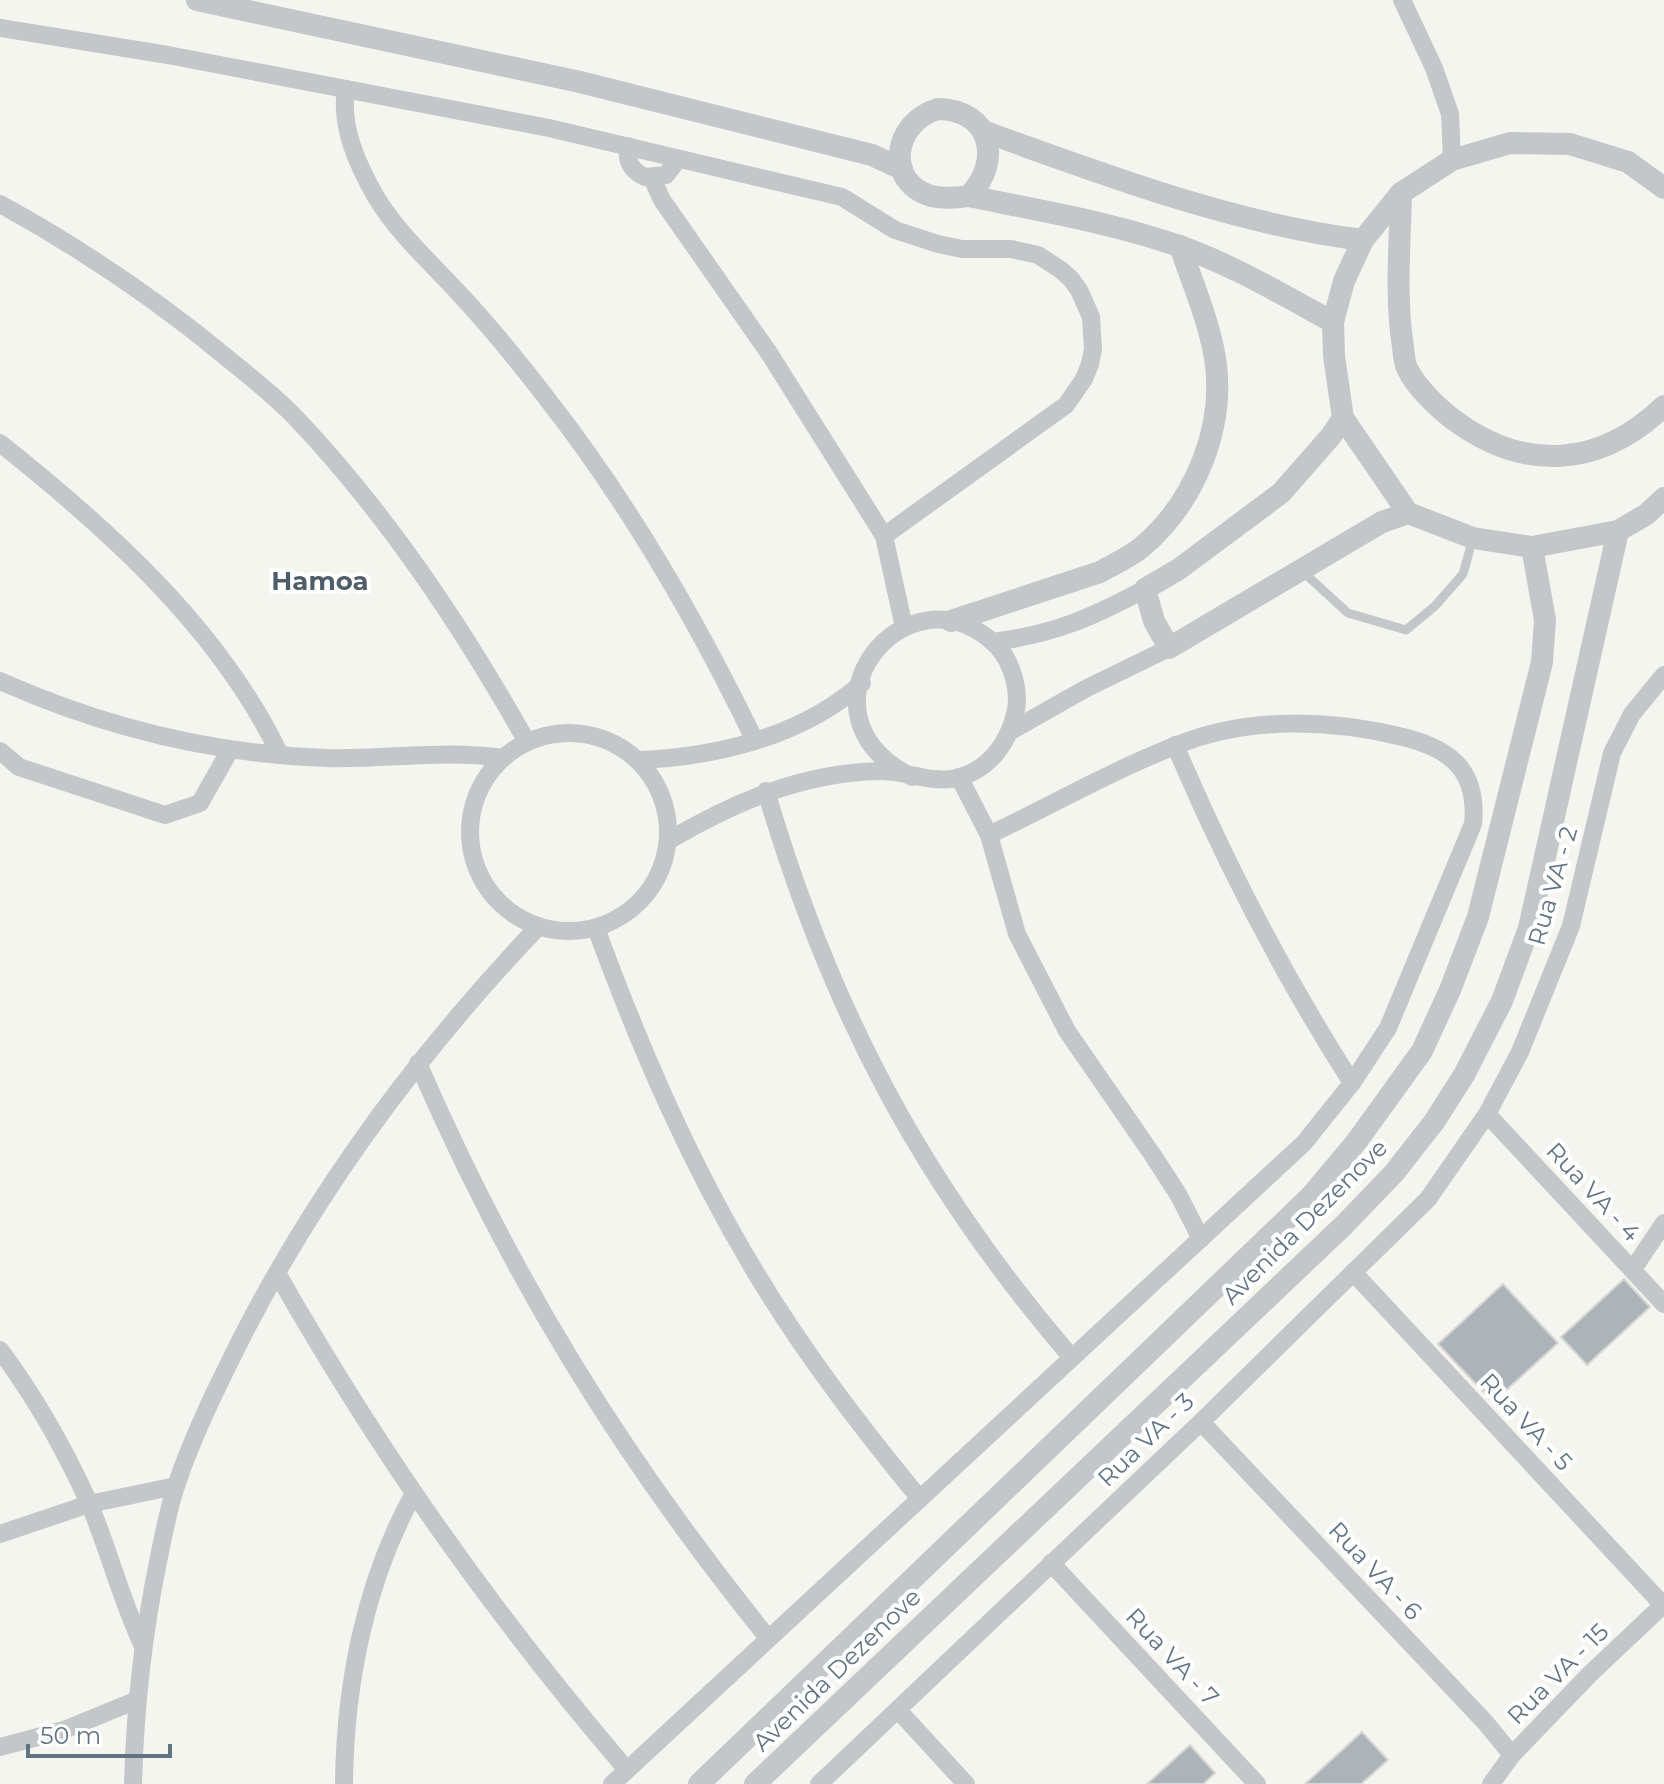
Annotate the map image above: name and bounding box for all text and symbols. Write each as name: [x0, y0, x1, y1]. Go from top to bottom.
district label: Hamoa: [271, 565, 369, 597]
street label: Rua VA - 2: [1522, 823, 1583, 949]
street label: Avenida Dezenove: [1216, 1133, 1393, 1310]
street label: Rua VA - 4: [1540, 1136, 1647, 1247]
street label: Rua VA - 5: [1474, 1367, 1579, 1476]
street label: Rua VA - 3: [1092, 1387, 1200, 1493]
street label: Rua VA - 6: [1323, 1516, 1428, 1626]
street label: Avenida Dezenove: [747, 1582, 927, 1757]
street label: Rua VA - 7: [1120, 1602, 1225, 1711]
street label: Rua VA - 15: [1501, 1617, 1614, 1730]
scale bar: [28, 1708, 170, 1758]
text: 50 m: [40, 1721, 101, 1750]

